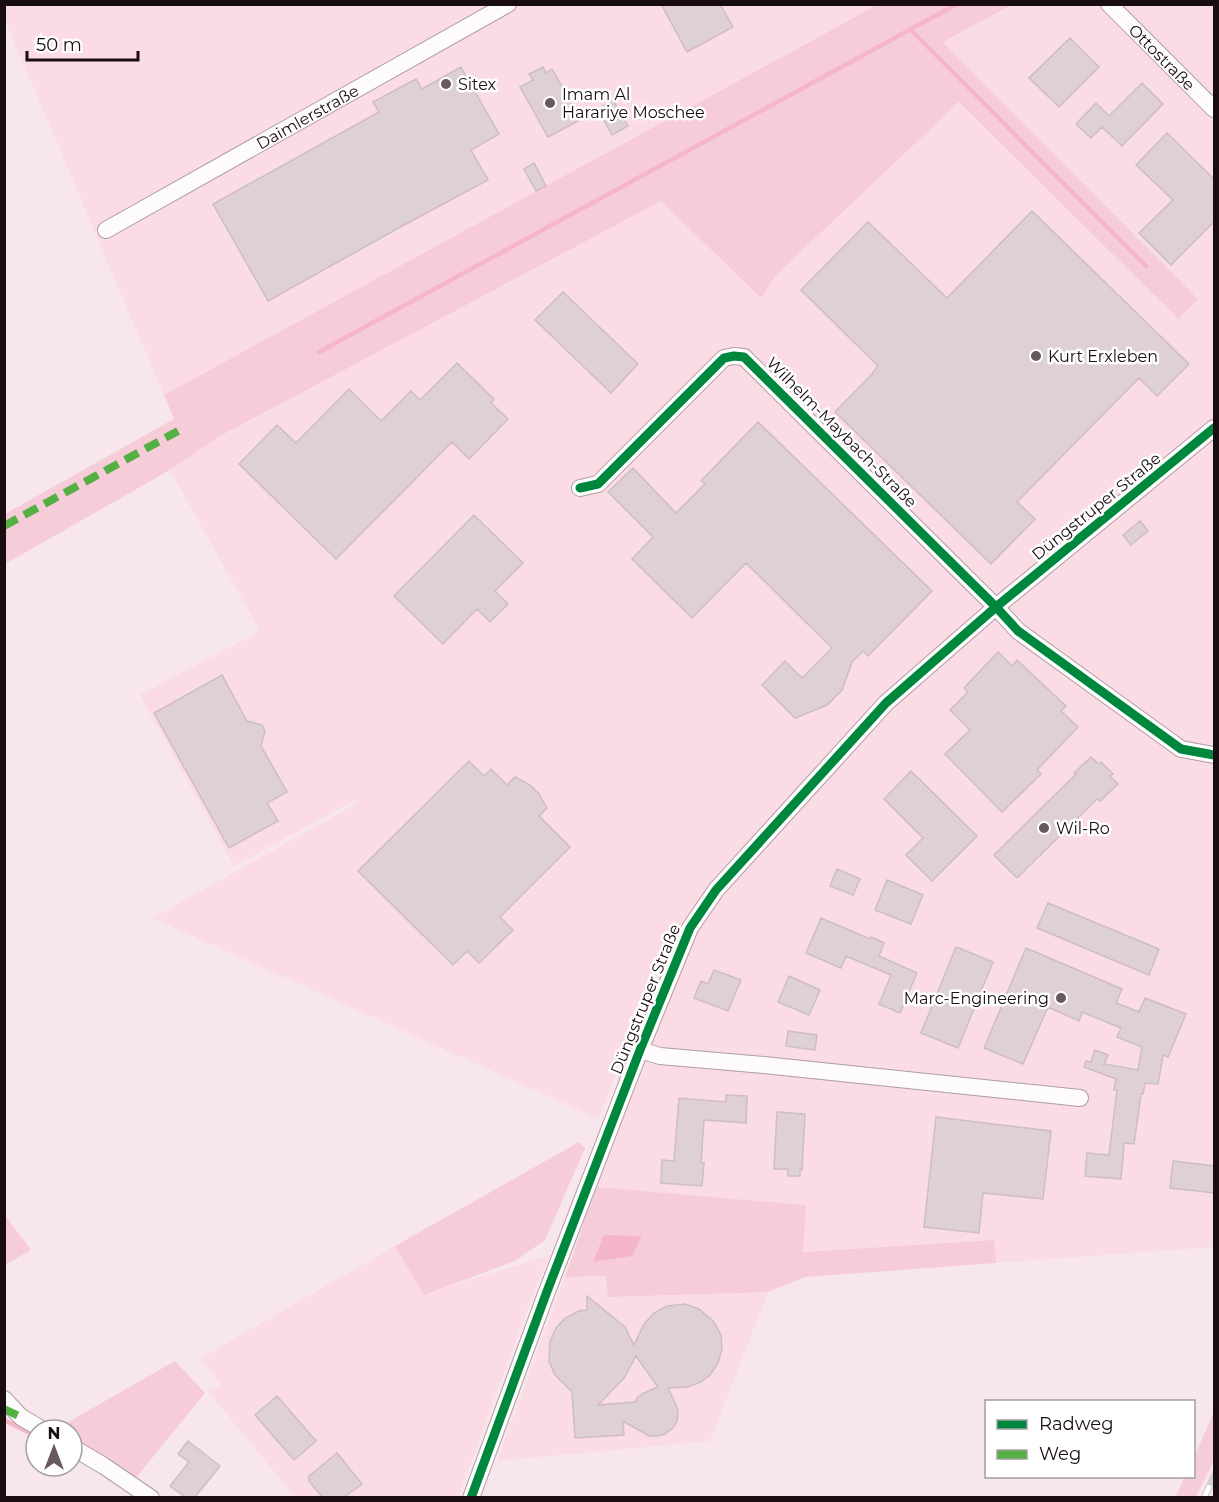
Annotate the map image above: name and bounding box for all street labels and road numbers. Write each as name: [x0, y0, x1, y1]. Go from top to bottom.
street label: Ottostraße: [1125, 20, 1199, 94]
street label: Daimlerstraße: [253, 81, 362, 154]
street label: Wilhelm-Maybach-Straße: [763, 353, 921, 511]
street label: Düngstruper Straße: [1028, 449, 1165, 564]
street label: Düngstruper Straße: [607, 921, 684, 1077]

